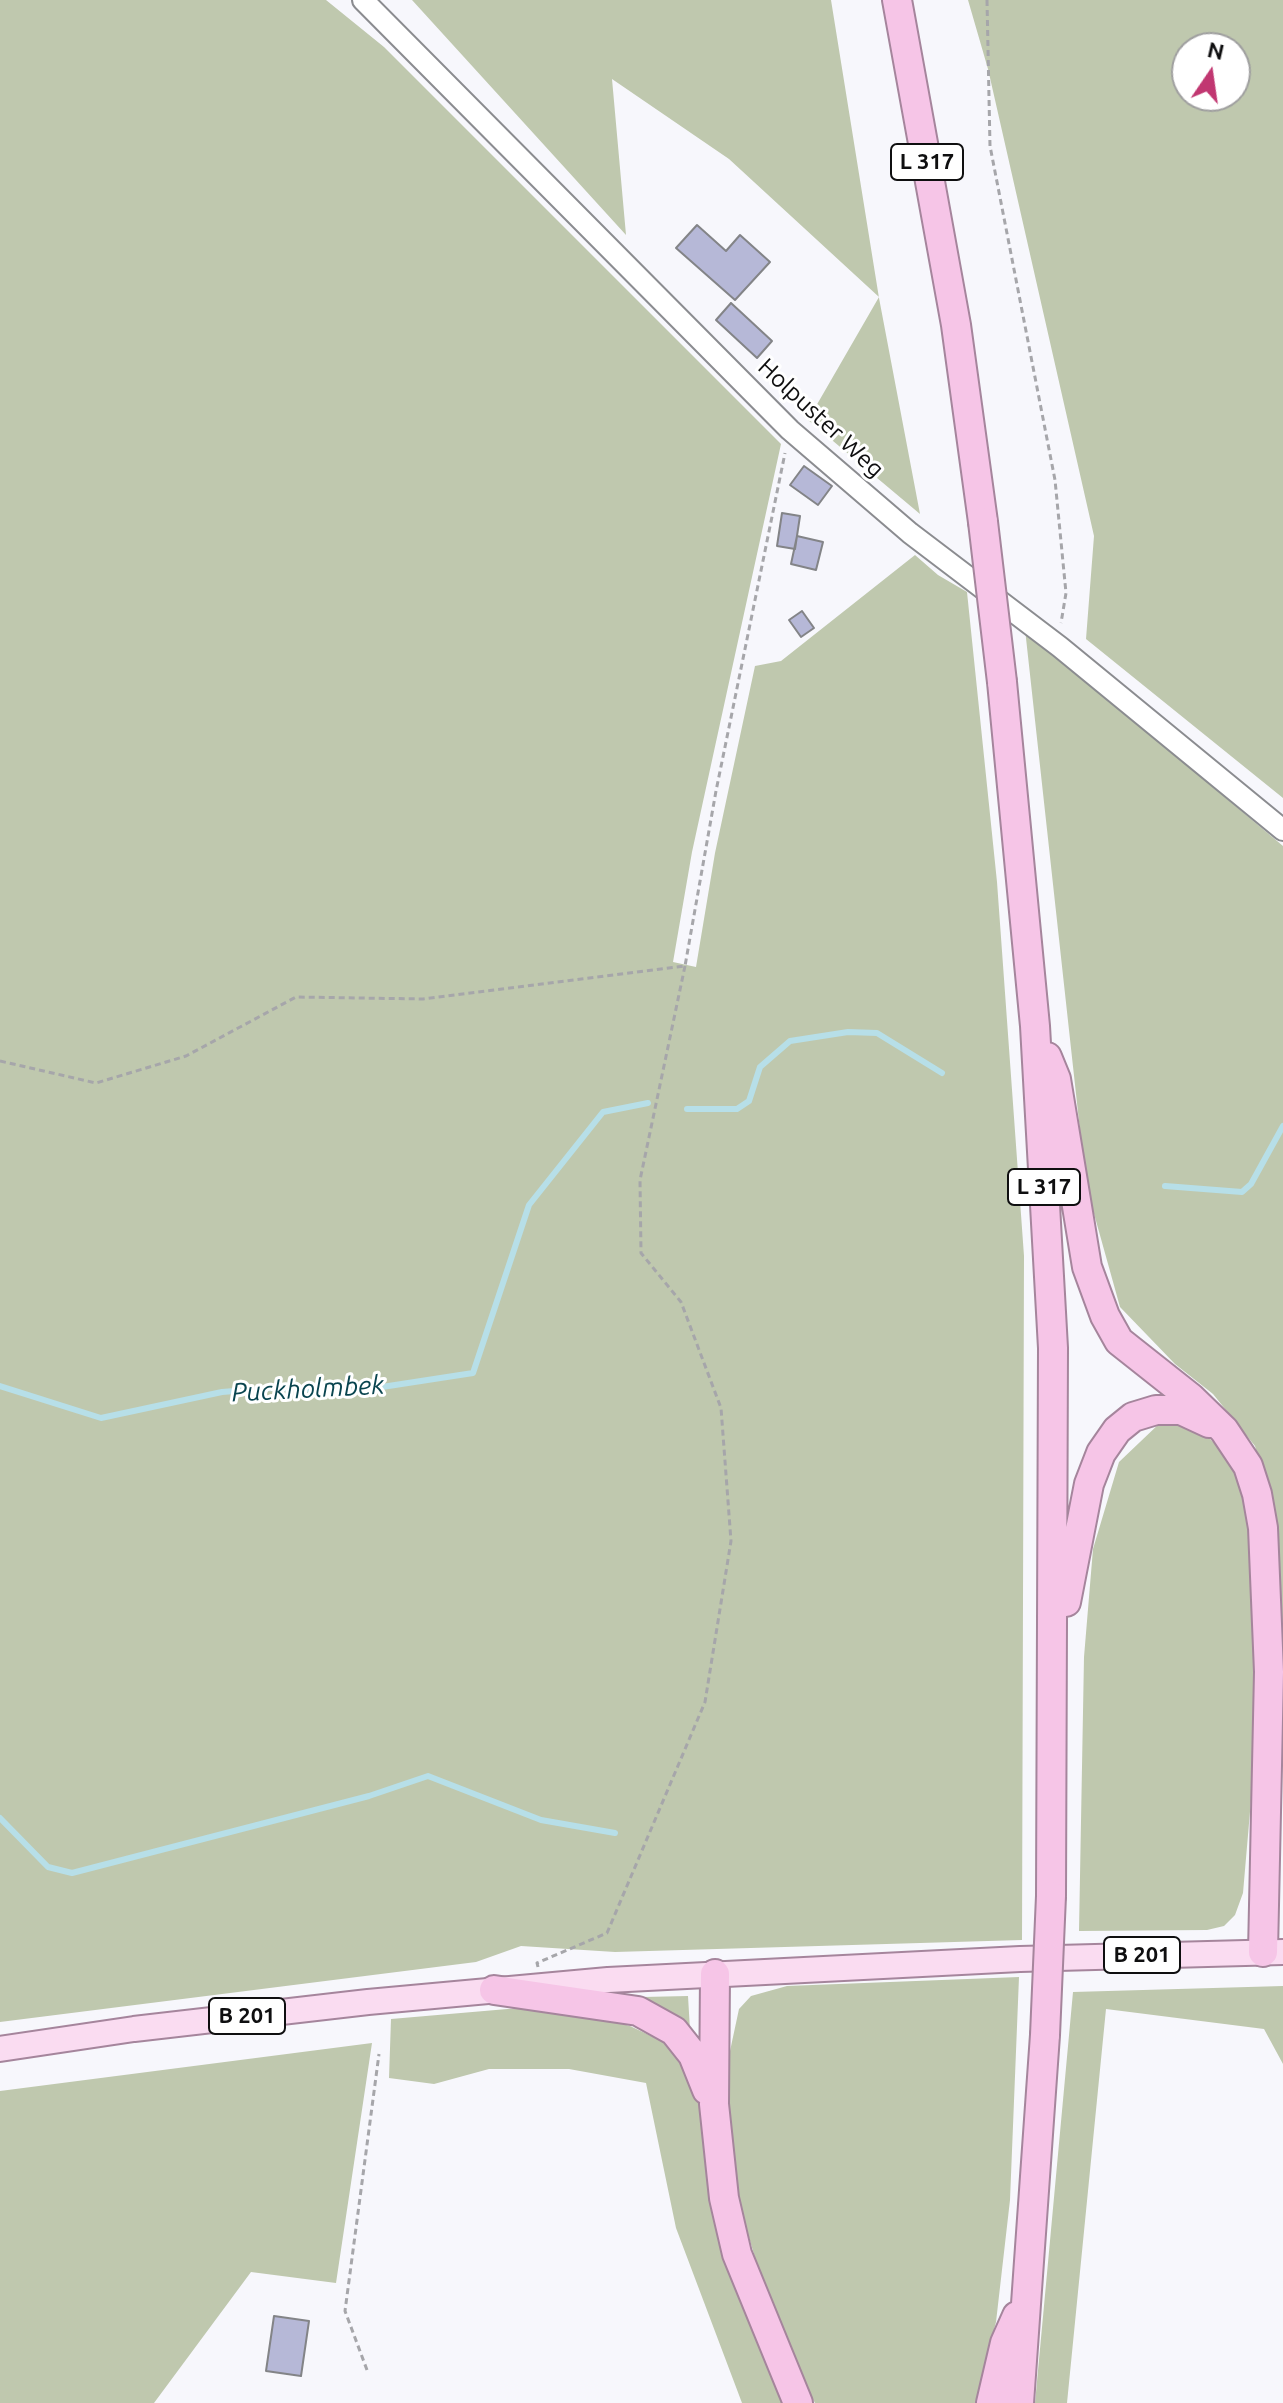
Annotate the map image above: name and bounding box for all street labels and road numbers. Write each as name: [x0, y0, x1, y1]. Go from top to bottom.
road number: L 317: [891, 144, 963, 180]
street label: Holpuster Weg: [752, 352, 890, 484]
road number: L 317: [1008, 1169, 1080, 1205]
road number: B 201: [1104, 1937, 1180, 1973]
road number: B 201: [209, 1998, 285, 2034]

